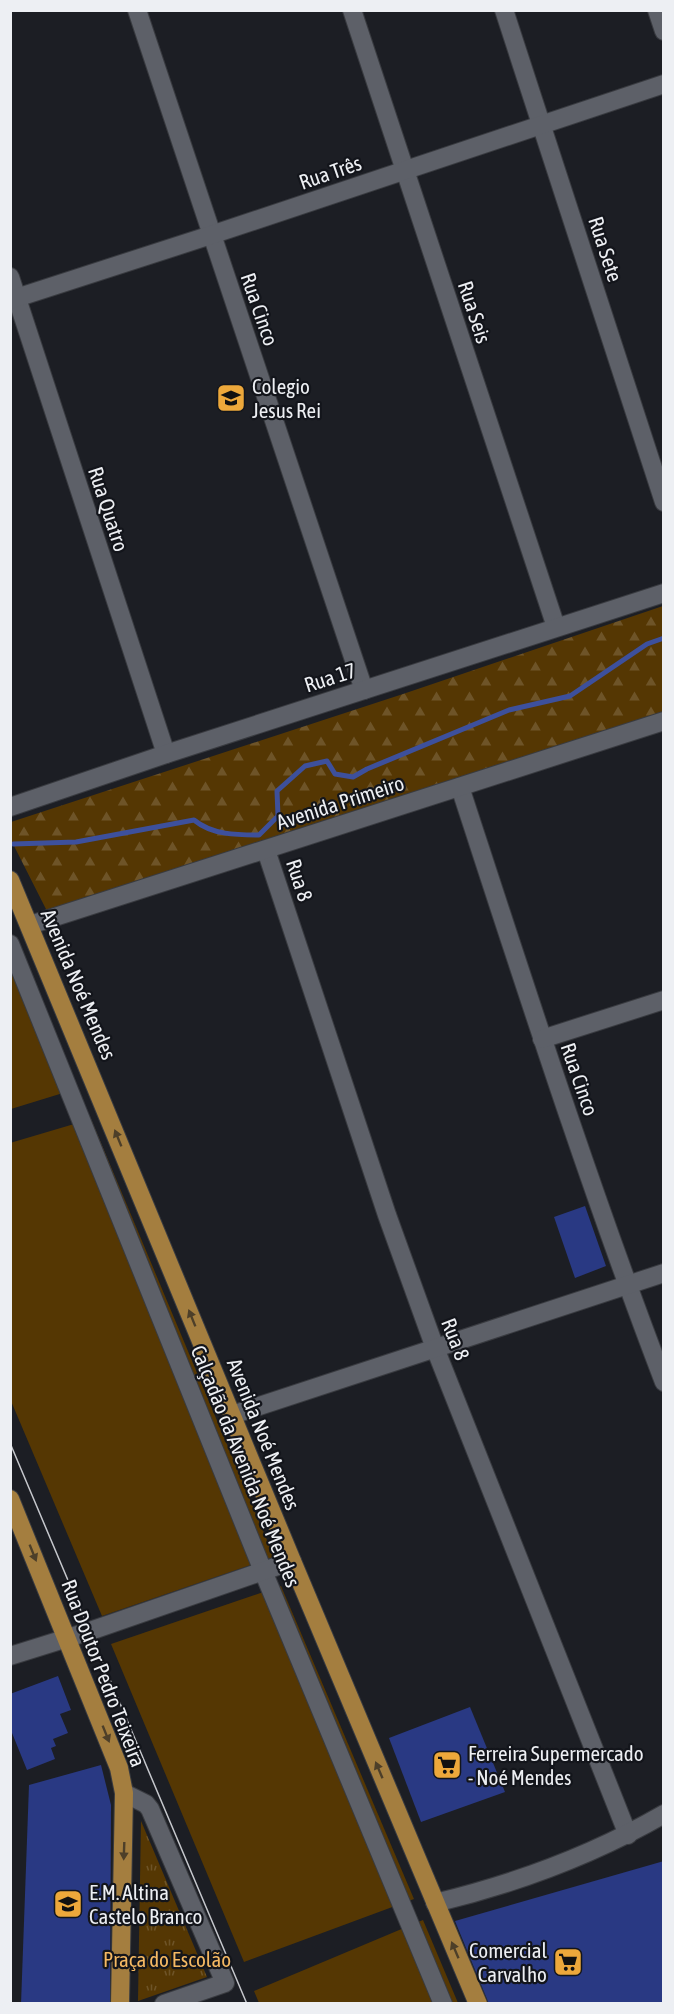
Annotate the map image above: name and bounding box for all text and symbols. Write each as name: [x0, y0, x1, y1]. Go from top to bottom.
street label: Rua Três: [296, 150, 364, 194]
street label: Rua Sete: [584, 213, 628, 285]
street label: Rua Cinco: [236, 269, 284, 349]
street label: Rua Seis: [454, 278, 496, 346]
place label: Colegio Jesus Rei: [252, 374, 321, 422]
school or university icon: Colegio Jesus Rei: [215, 382, 247, 414]
street label: Rua Quatro: [84, 464, 134, 554]
street label: Rua 17: [301, 657, 359, 697]
street label: Avenida Primeiro: [273, 770, 407, 834]
street label: Rua 8: [282, 856, 318, 904]
street label: Avenida Noé Mendes: [36, 905, 122, 1063]
street label: Rua Cinco: [556, 1039, 604, 1119]
one-way arrow: [113, 1129, 122, 1147]
one-way arrow: [187, 1309, 197, 1327]
street label: Rua 8: [437, 1315, 475, 1364]
street label: Calçadão da Avenida Noé Mendes: [186, 1342, 306, 1590]
street label: Avenida Noé Mendes: [223, 1355, 305, 1513]
one-way arrow: [29, 1544, 38, 1562]
street label: Rua Doutor Pedro Teixeira: [57, 1576, 151, 1770]
one-way arrow: [101, 1725, 111, 1743]
place label: Ferreira Supermercado - Noé Mendes: [468, 1741, 644, 1789]
supermarket icon: Ferreira Supermercado - Noé Mendes: [431, 1749, 463, 1781]
one-way arrow: [374, 1761, 383, 1779]
one-way arrow: [119, 1842, 128, 1861]
place label: E.M. Altina Castelo Branco: [89, 1880, 202, 1928]
school or university icon: E.M. Altina Castelo Branco: [52, 1888, 84, 1920]
place label: Comercial Carvalho: [469, 1938, 547, 1986]
one-way arrow: [450, 1940, 460, 1958]
supermarket icon: Comercial Carvalho: [552, 1946, 584, 1978]
park label: Praça do Escolão: [103, 1947, 231, 1971]

